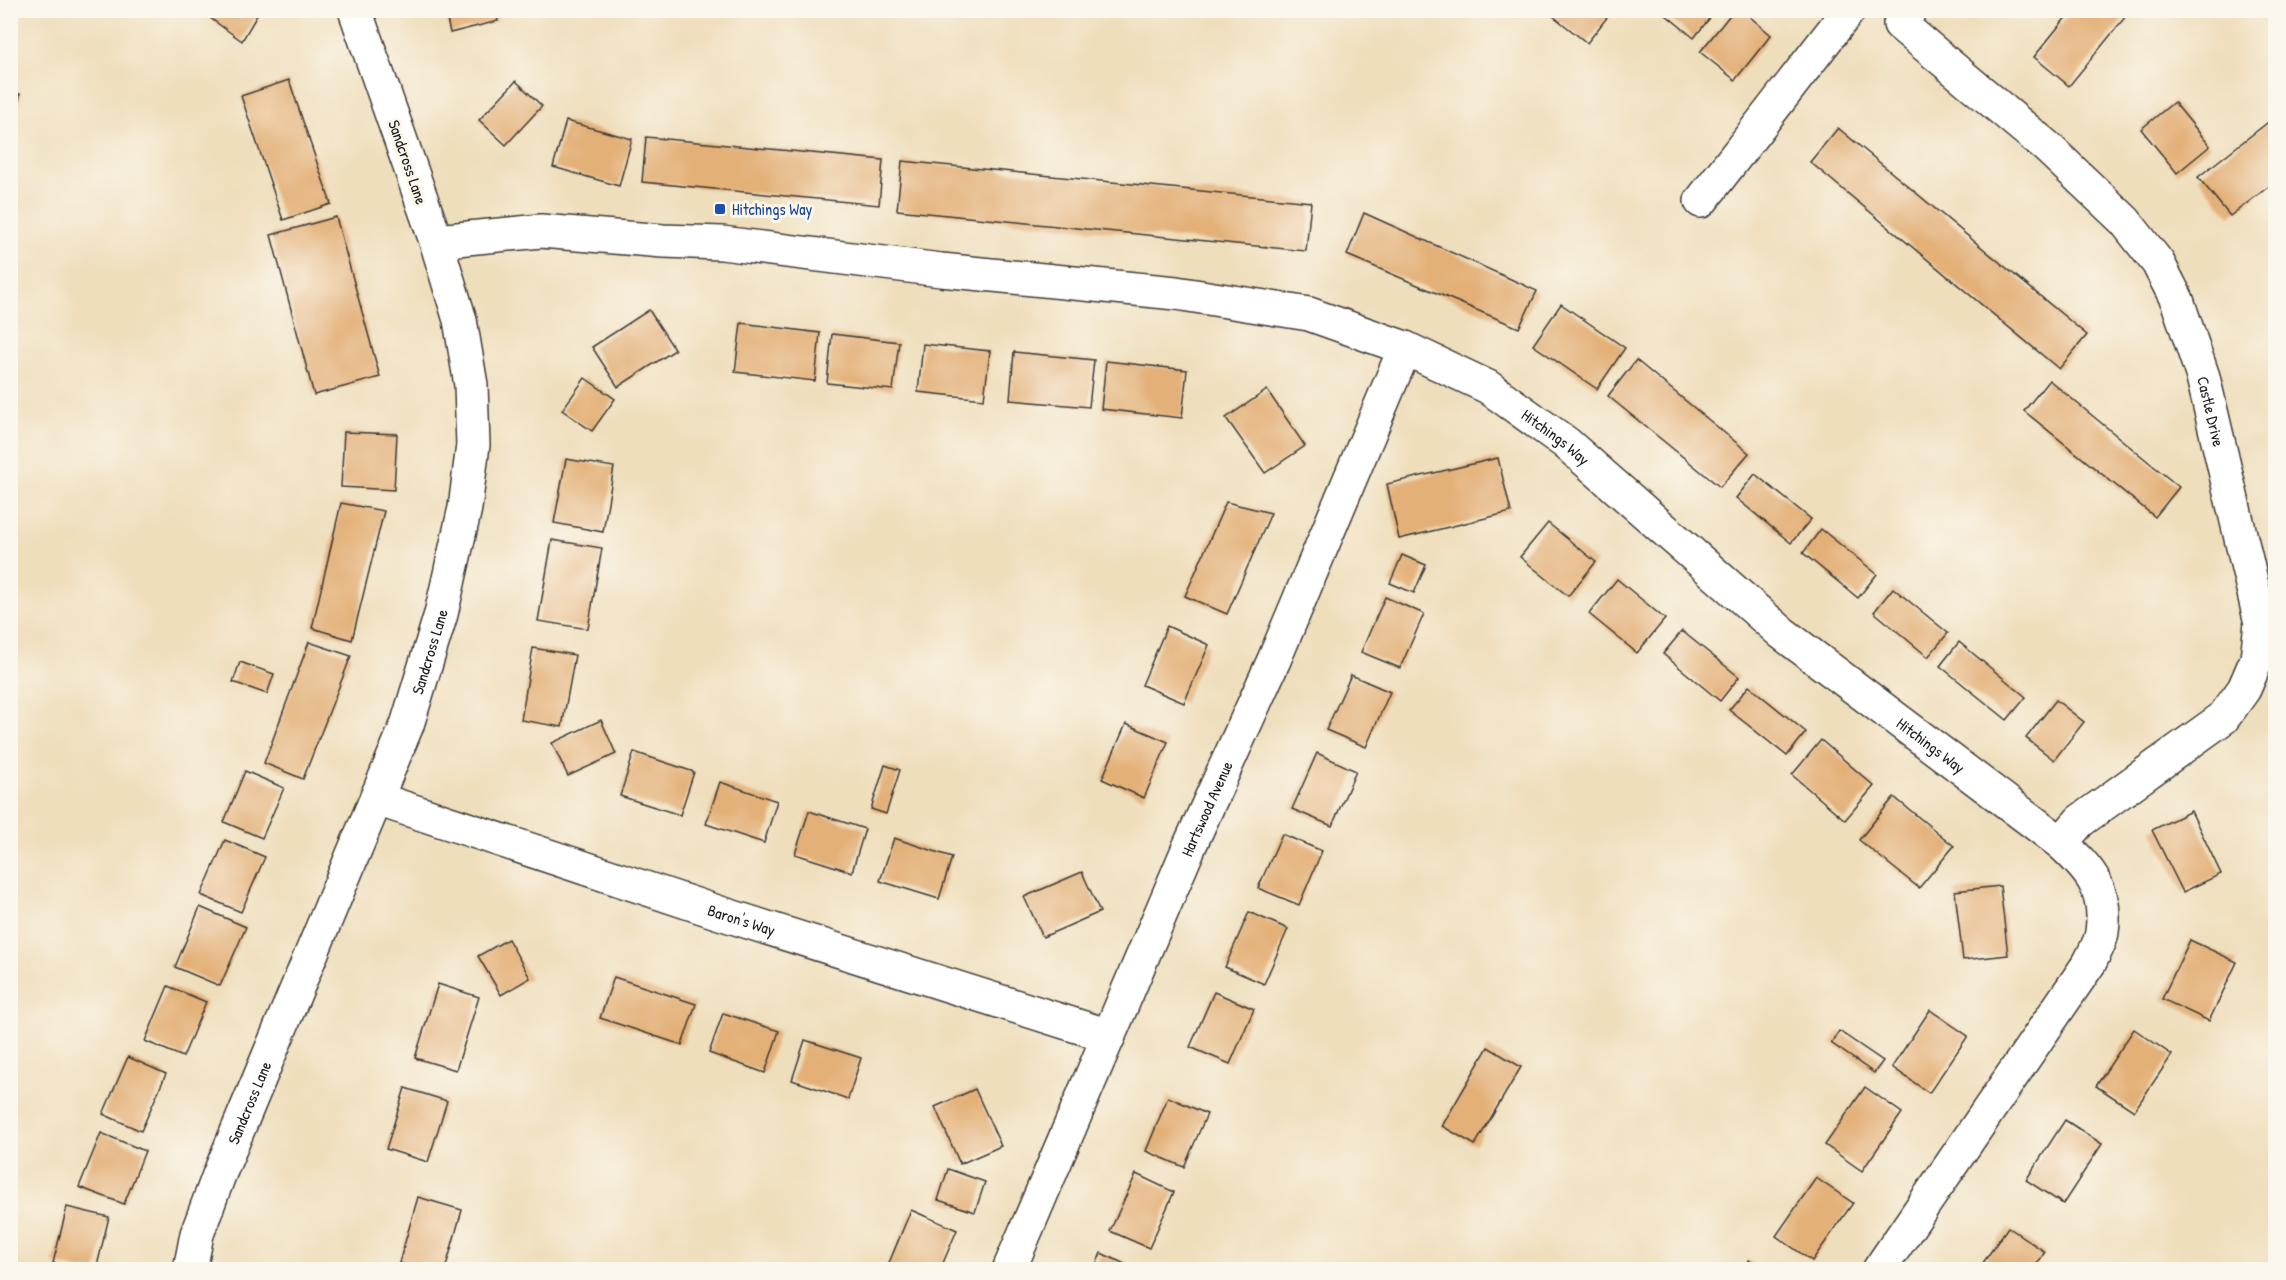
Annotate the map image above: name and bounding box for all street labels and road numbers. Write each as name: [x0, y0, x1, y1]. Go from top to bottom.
street label: Sandcross Lane: [383, 117, 433, 208]
street label: Castle Drive: [2192, 374, 2230, 449]
street label: Hitchings Way: [1517, 404, 1595, 470]
street label: Sandcross Lane: [406, 607, 453, 697]
street label: Hitchings Way: [1892, 712, 1970, 778]
street label: Hartswood Avenue: [1175, 757, 1238, 860]
street label: Baron's Way: [705, 899, 778, 941]
street label: Sandcross Lane: [222, 1057, 277, 1147]

